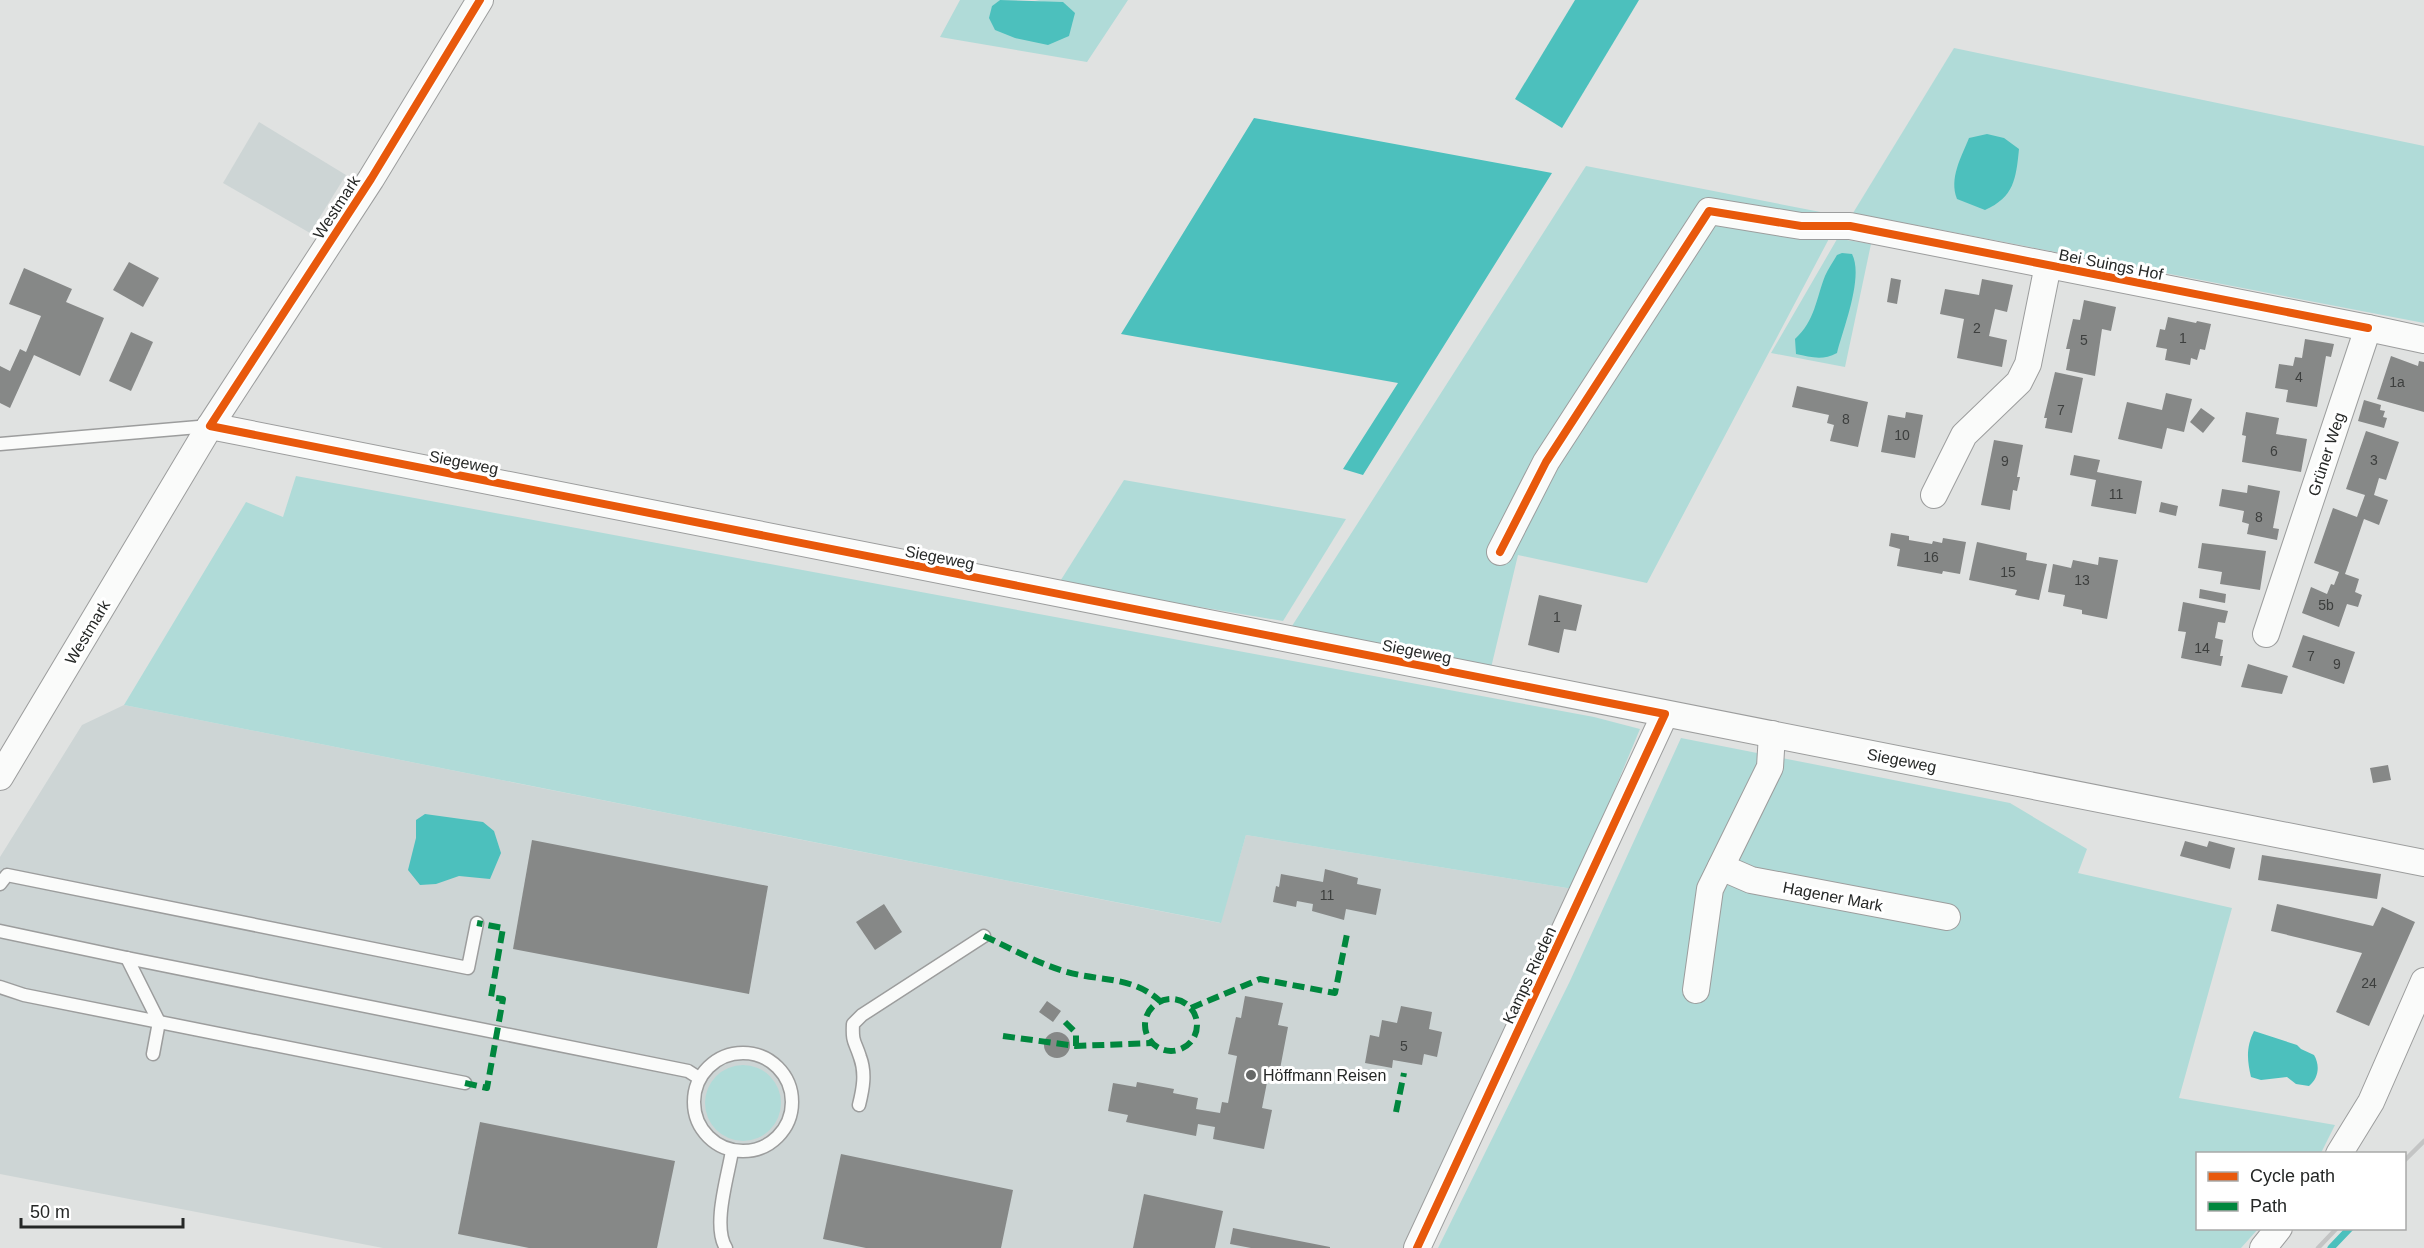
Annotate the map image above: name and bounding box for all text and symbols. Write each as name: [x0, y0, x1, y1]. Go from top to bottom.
street label: Westmark: [310, 172, 364, 242]
street label: Bei Suings Hof: [2057, 246, 2165, 283]
house number: 2: [1973, 320, 1981, 336]
house number: 1: [2179, 330, 2187, 346]
house number: 5: [2080, 332, 2088, 348]
house number: 4: [2295, 369, 2303, 385]
house number: 1a: [2389, 374, 2405, 390]
house number: 7: [2057, 402, 2065, 418]
street label: Grüner Weg: [2305, 410, 2348, 498]
house number: 8: [1842, 411, 1850, 427]
house number: 10: [1894, 427, 1910, 443]
house number: 6: [2270, 443, 2278, 459]
street label: Siegeweg: [428, 447, 500, 478]
house number: 3: [2370, 452, 2378, 468]
house number: 9: [2001, 453, 2009, 469]
house number: 11: [2109, 486, 2123, 502]
house number: 8: [2255, 509, 2263, 525]
street label: Siegeweg: [904, 542, 976, 573]
house number: 16: [1923, 549, 1939, 565]
house number: 15: [2000, 564, 2016, 580]
house number: 13: [2074, 572, 2090, 588]
street label: Westmark: [62, 596, 114, 667]
house number: 5b: [2318, 597, 2334, 613]
house number: 1: [1553, 609, 1561, 625]
street label: Siegeweg: [1381, 636, 1453, 667]
house number: 14: [2194, 640, 2210, 656]
house number: 7: [2307, 648, 2315, 664]
house number: 9: [2333, 656, 2341, 672]
street label: Siegeweg: [1866, 745, 1938, 776]
street label: Hagener Mark: [1782, 878, 1885, 915]
house number: 11: [1320, 887, 1334, 903]
street label: Kamps Rieden: [1500, 924, 1559, 1026]
house number: 24: [2361, 975, 2377, 991]
house number: 5: [1400, 1038, 1408, 1054]
place label: Höffmann Reisen: [1263, 1067, 1386, 1084]
marker: Höffmann Reisen: [1244, 1068, 1258, 1082]
legend: [2196, 1152, 2406, 1230]
text: Cycle path: [2250, 1166, 2335, 1186]
scale bar: [21, 1191, 183, 1229]
text: Path: [2250, 1196, 2287, 1216]
text: 50 m: [30, 1202, 70, 1222]

